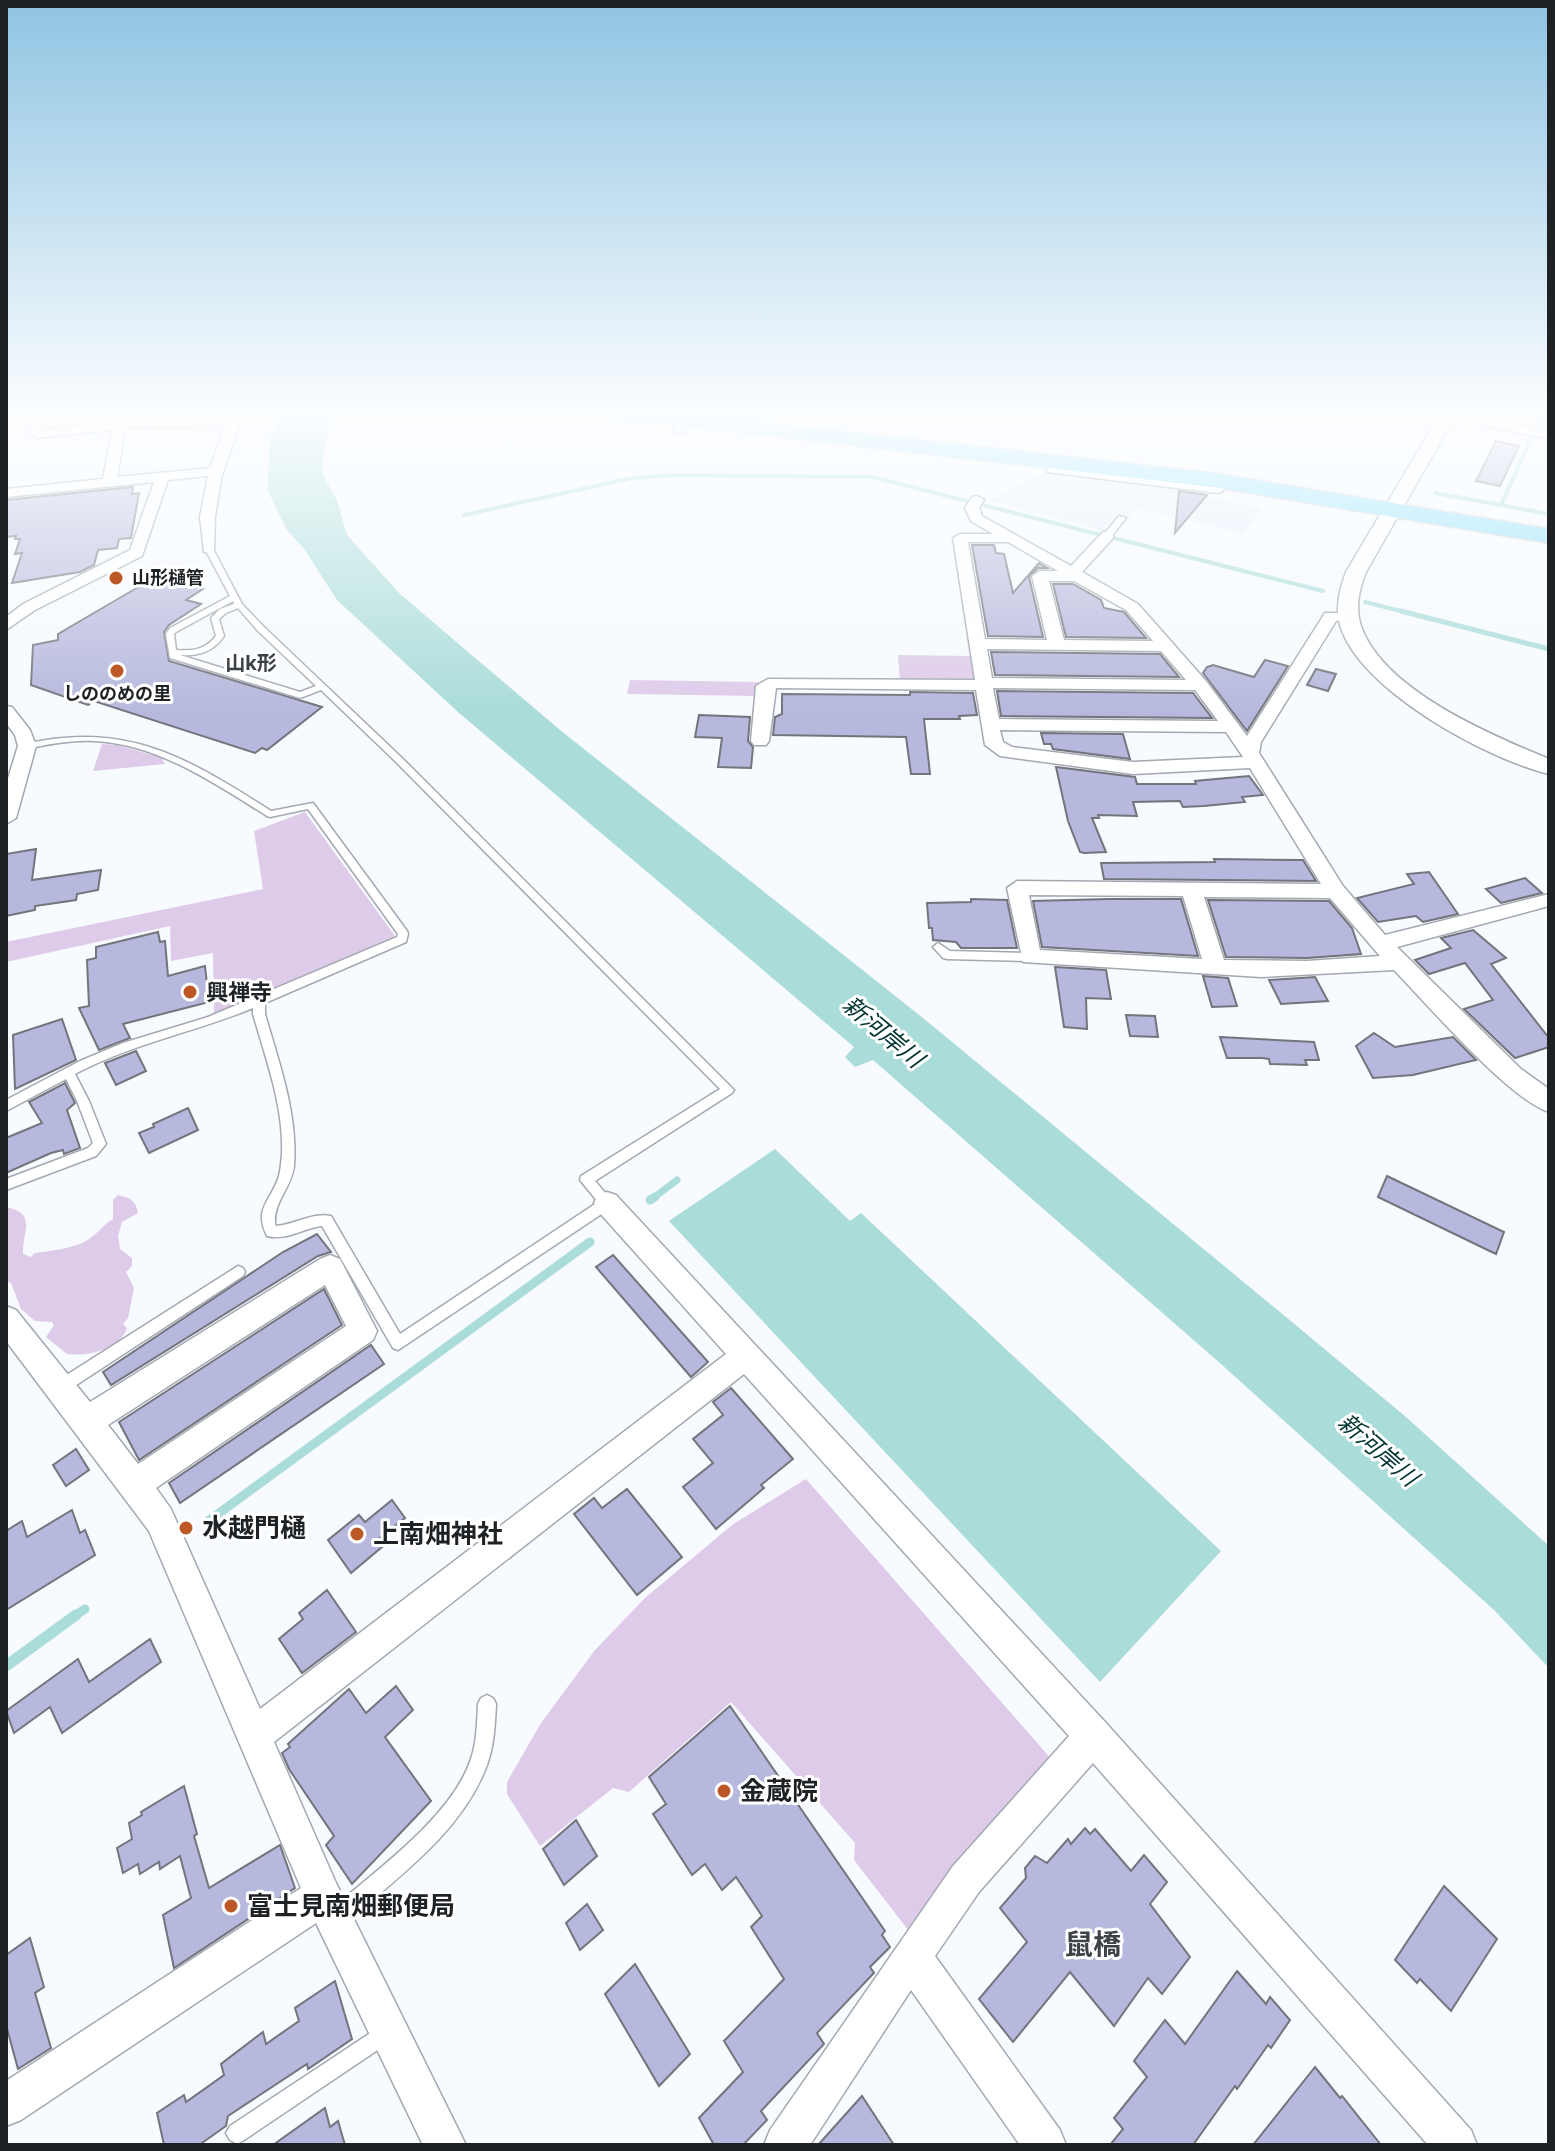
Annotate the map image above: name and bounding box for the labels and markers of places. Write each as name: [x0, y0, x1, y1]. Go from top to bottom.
place label: 山形樋管: [132, 567, 204, 588]
marker: 山形樋管: [107, 569, 125, 587]
marker: しののめの里: [108, 662, 126, 680]
place label: しののめの里: [63, 683, 171, 704]
place label: 興禅寺: [206, 979, 272, 1005]
marker: 興禅寺: [181, 983, 199, 1001]
place label: 水越門樋: [202, 1512, 306, 1543]
place label: 上南畑神社: [373, 1518, 503, 1549]
marker: 水越門樋: [177, 1519, 195, 1537]
marker: 上南畑神社: [348, 1525, 366, 1543]
place label: 金蔵院: [740, 1775, 818, 1806]
marker: 金蔵院: [715, 1782, 733, 1800]
place label: 富士見南畑郵便局: [247, 1890, 455, 1921]
marker: 富士見南畑郵便局: [222, 1897, 240, 1915]

